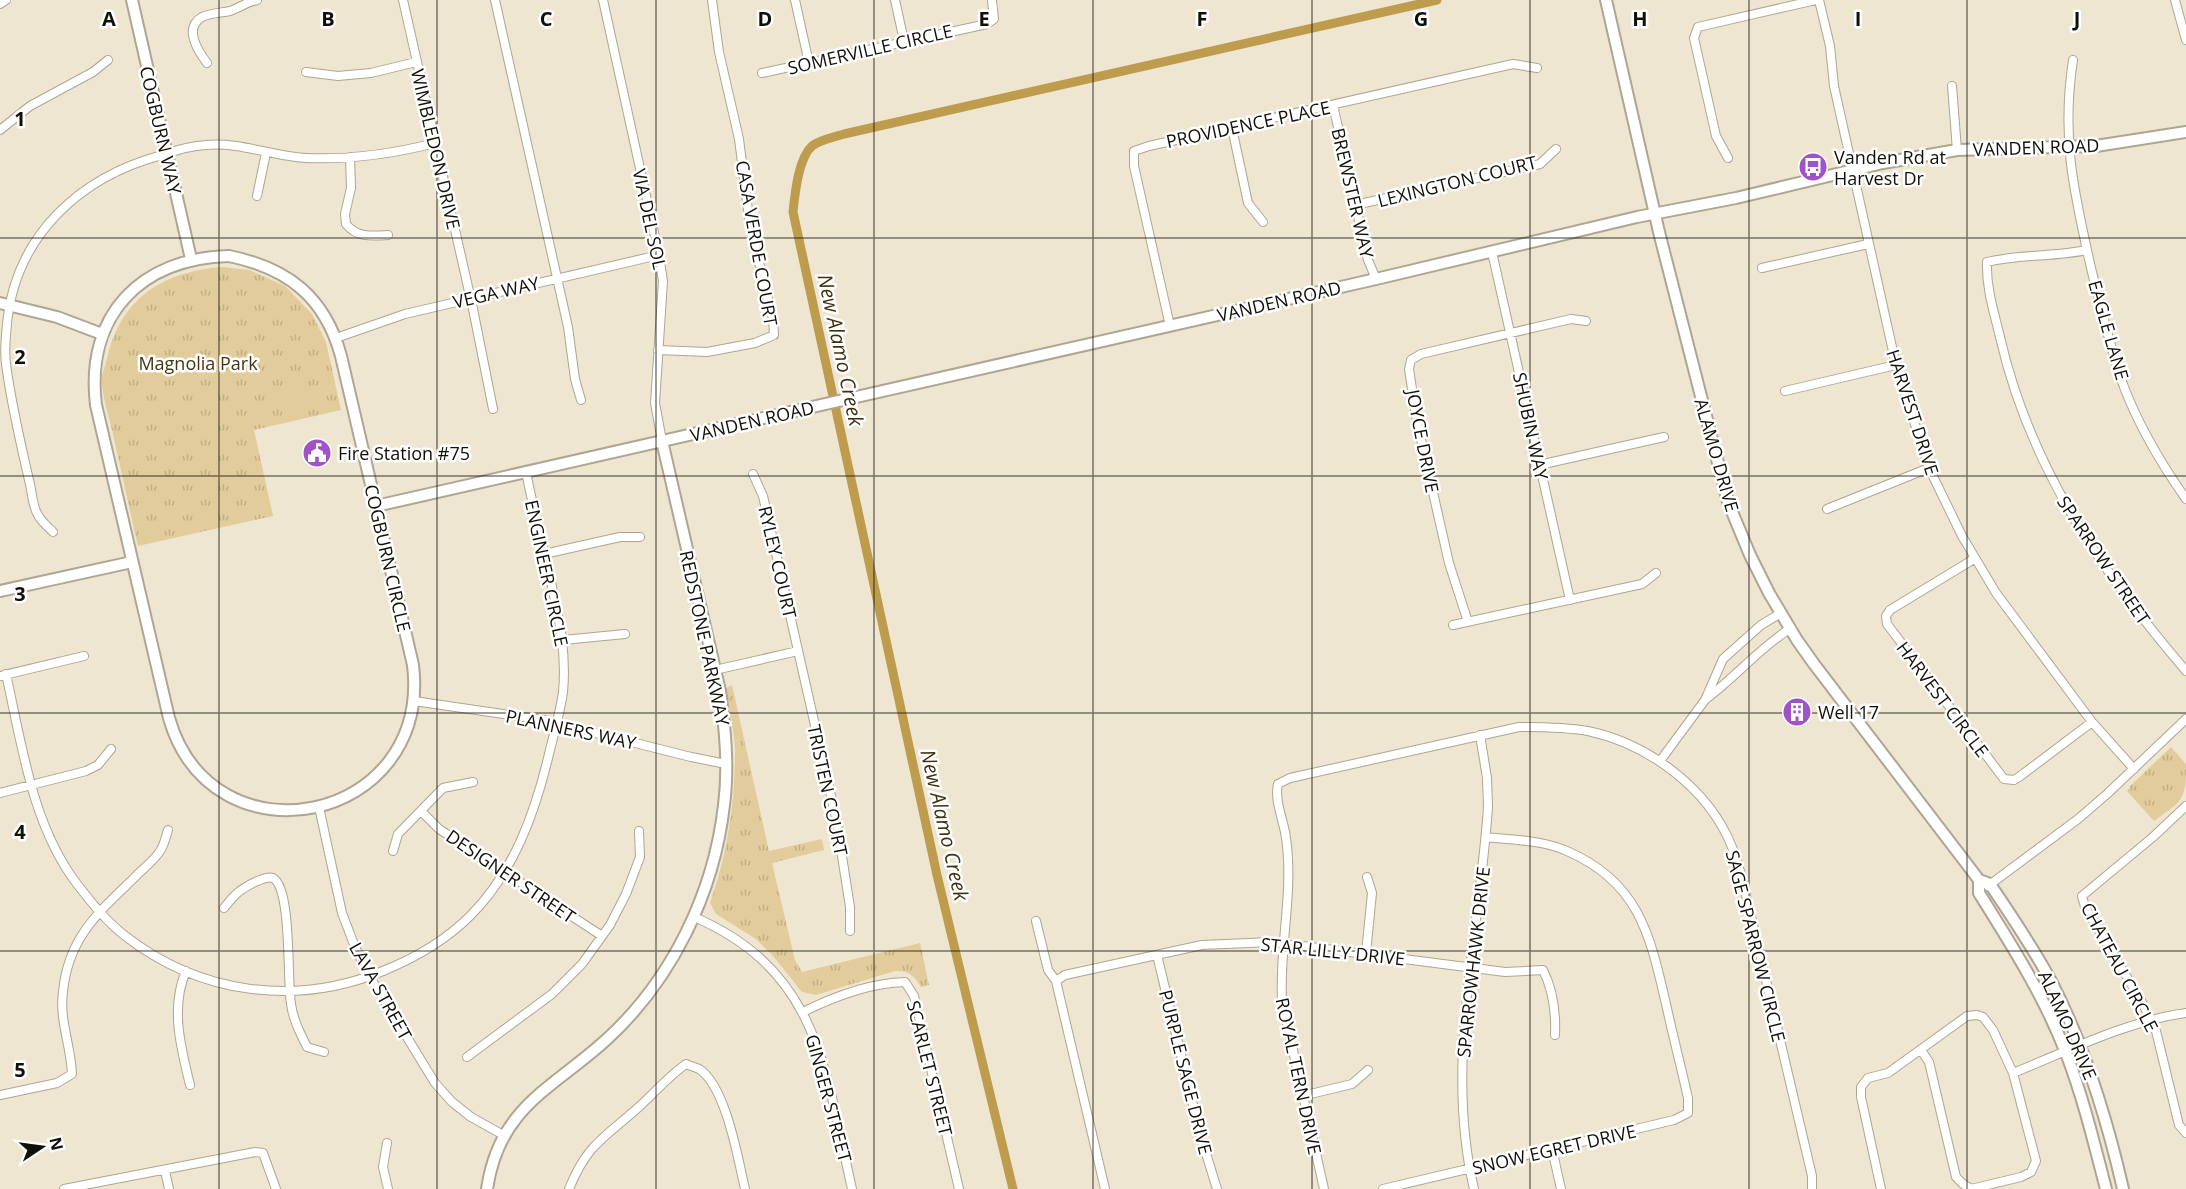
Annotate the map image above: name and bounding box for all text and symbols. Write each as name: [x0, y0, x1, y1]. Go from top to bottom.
text: A: [102, 5, 116, 32]
text: B: [321, 5, 335, 32]
text: C: [540, 5, 553, 32]
text: D: [758, 5, 772, 32]
text: E: [978, 5, 990, 32]
text: F: [1197, 5, 1207, 32]
text: G: [1414, 5, 1428, 32]
text: H: [1632, 5, 1648, 32]
text: I: [1855, 5, 1861, 32]
text: J: [2072, 5, 2080, 32]
street label: SOMERVILLE CIRCLE: [785, 18, 955, 80]
street label: COGBURN WAY: [135, 64, 188, 197]
street label: WIMBLEDON DRIVE: [406, 66, 466, 232]
street label: PROVIDENCE PLACE: [1164, 95, 1332, 153]
text: 1: [14, 105, 26, 132]
street label: BREWSTER WAY: [1326, 126, 1380, 261]
street label: VANDEN ROAD: [1972, 133, 2100, 161]
place label: Vanden Rd at Harvest Dr: [1834, 145, 1946, 190]
street label: LEXINGTON COURT: [1375, 150, 1539, 212]
bus stop icon: Vanden Rd at Harvest Dr: [1797, 151, 1829, 183]
street label: CASA VERDE COURT: [731, 158, 783, 328]
street label: VIA DEL SOL: [628, 167, 672, 271]
street label: VEGA WAY: [450, 270, 542, 314]
water label: New Alamo Creek: [812, 272, 871, 429]
street label: VANDEN ROAD: [1215, 275, 1343, 327]
street label: EAGLE LANE: [2083, 277, 2135, 383]
text: 2: [14, 343, 26, 370]
street label: HARVEST DRIVE: [1881, 346, 1945, 478]
park label: Magnolia Park: [138, 351, 258, 375]
street label: SHUBIN WAY: [1508, 370, 1554, 483]
street label: JOYCE DRIVE: [1401, 385, 1445, 495]
street label: VANDEN ROAD: [688, 395, 816, 447]
street label: ALAMO DRIVE: [1689, 395, 1745, 515]
public building icon: Fire Station #75: [301, 437, 333, 469]
place label: Fire Station #75: [338, 441, 470, 465]
street label: COGBURN CIRCLE: [359, 482, 417, 634]
street label: SPARROW STREET: [2052, 491, 2156, 629]
street label: ENGINEER CIRCLE: [520, 498, 574, 648]
street label: RYLEY COURT: [753, 503, 803, 621]
street label: REDSTONE PARKWAY: [675, 548, 735, 729]
text: 3: [14, 580, 26, 607]
street label: HARVEST CIRCLE: [1892, 636, 1994, 762]
building icon: Well 17: [1781, 696, 1813, 728]
place label: Well 17: [1818, 700, 1879, 724]
street label: PLANNERS WAY: [504, 703, 639, 755]
street label: TRISTEN COURT: [802, 722, 854, 858]
water label: New Alamo Creek: [914, 747, 976, 904]
text: 4: [14, 818, 26, 845]
street label: DESIGNER STREET: [442, 824, 580, 928]
street label: SAGE SPARROW CIRCLE: [1721, 848, 1791, 1044]
street label: SPARROWHAWK DRIVE: [1451, 865, 1495, 1059]
street label: CHATEAU CIRCLE: [2076, 898, 2164, 1036]
street label: STAR LILLY DRIVE: [1260, 931, 1406, 971]
street label: LAVA STREET: [344, 938, 418, 1044]
street label: ALAMO DRIVE: [2033, 967, 2103, 1083]
street label: PURPLE SAGE DRIVE: [1154, 987, 1218, 1157]
street label: ROYAL TERN DRIVE: [1271, 995, 1327, 1157]
street label: SCARLET STREET: [902, 998, 958, 1138]
street label: GINGER STREET: [800, 1031, 858, 1165]
text: 5: [14, 1056, 26, 1083]
north arrow: [12, 1117, 72, 1177]
street label: SNOW EGRET DRIVE: [1470, 1118, 1638, 1180]
text: N: [44, 1135, 69, 1152]

